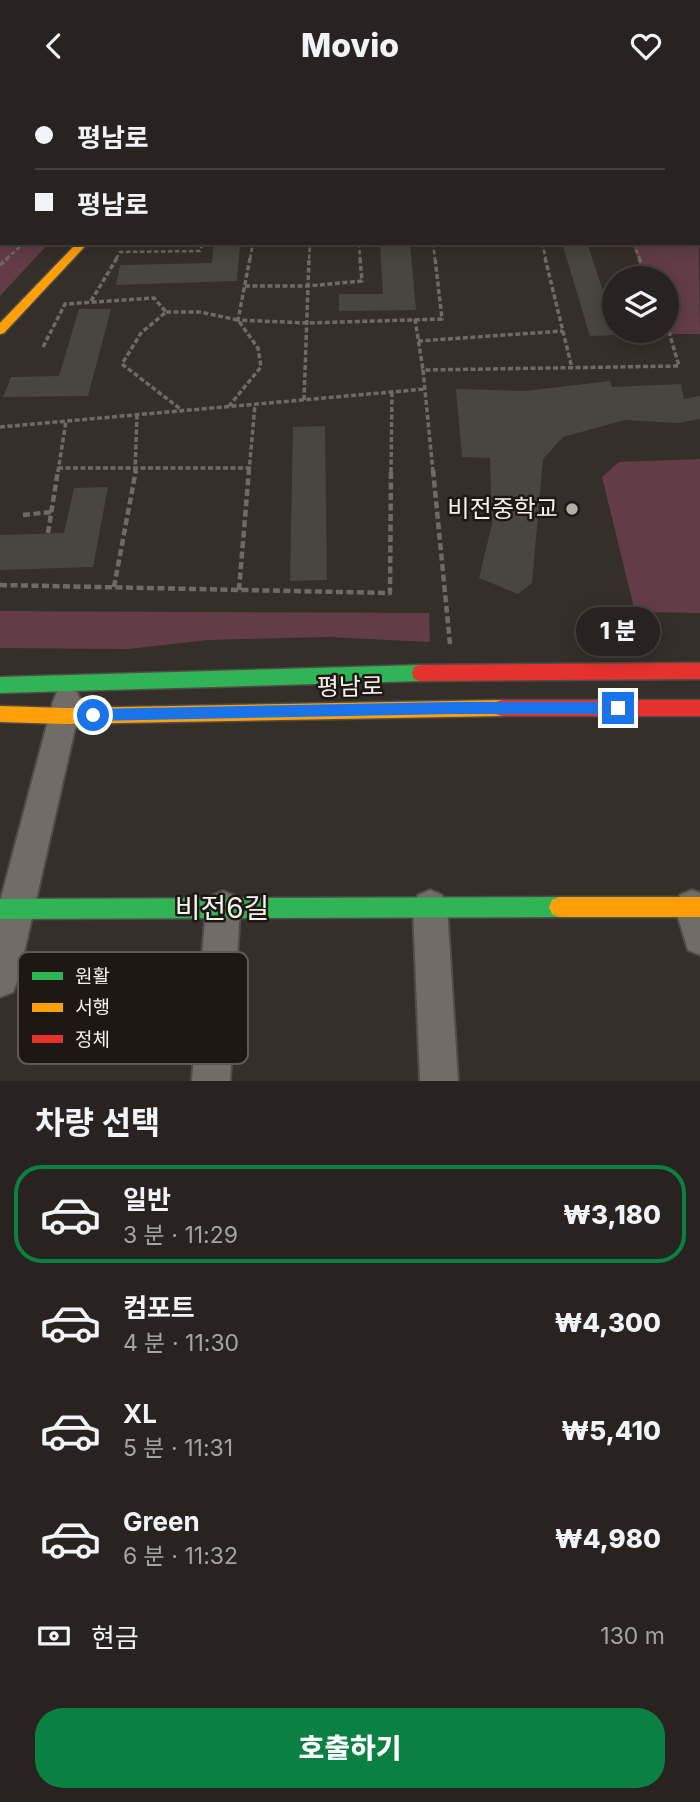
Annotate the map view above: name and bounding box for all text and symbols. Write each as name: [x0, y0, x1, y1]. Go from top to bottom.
text: Movio: [301, 26, 399, 65]
icon: back: [35, 27, 73, 65]
icon: heart: [627, 27, 665, 65]
text: 평남로: [77, 122, 149, 153]
text: 평남로: [77, 189, 149, 220]
map controls: [602, 266, 679, 343]
button: layers: [602, 266, 679, 343]
place label: 비전중학교: [448, 494, 558, 523]
marker: 비전중학교: [564, 501, 580, 517]
callout: 1 분: [576, 607, 660, 655]
text: 1 분: [600, 617, 636, 645]
street label: 평남로: [317, 671, 383, 702]
route end: [602, 692, 634, 724]
route start: [77, 699, 109, 731]
street label: 비전6길: [175, 891, 269, 925]
legend: [18, 952, 248, 1064]
text: 원활: [75, 965, 110, 988]
text: 서행: [75, 996, 110, 1019]
text: 정체: [75, 1028, 110, 1051]
text: 차량 선택: [35, 1103, 160, 1142]
icon: car: [39, 1183, 102, 1246]
text: 일반: [123, 1184, 171, 1215]
text: ₩3,180: [563, 1199, 661, 1230]
text: 3 분 · 11:29: [123, 1221, 238, 1249]
icon: car: [39, 1291, 102, 1354]
text: 컴포트: [123, 1292, 195, 1323]
text: ₩4,300: [554, 1307, 661, 1338]
text: 4 분 · 11:30: [123, 1329, 239, 1357]
text: XL: [123, 1398, 157, 1429]
icon: car: [39, 1399, 102, 1462]
text: ₩5,410: [561, 1415, 661, 1446]
text: 5 분 · 11:31: [123, 1434, 233, 1462]
text: Green: [123, 1506, 200, 1537]
icon: car: [39, 1507, 102, 1570]
text: ₩4,980: [555, 1523, 661, 1554]
text: 6 분 · 11:32: [123, 1542, 238, 1570]
icon: cash: [35, 1617, 73, 1655]
text: 현금: [91, 1622, 139, 1653]
text: 130 m: [600, 1622, 665, 1650]
button: 호출하기: [35, 1708, 665, 1788]

